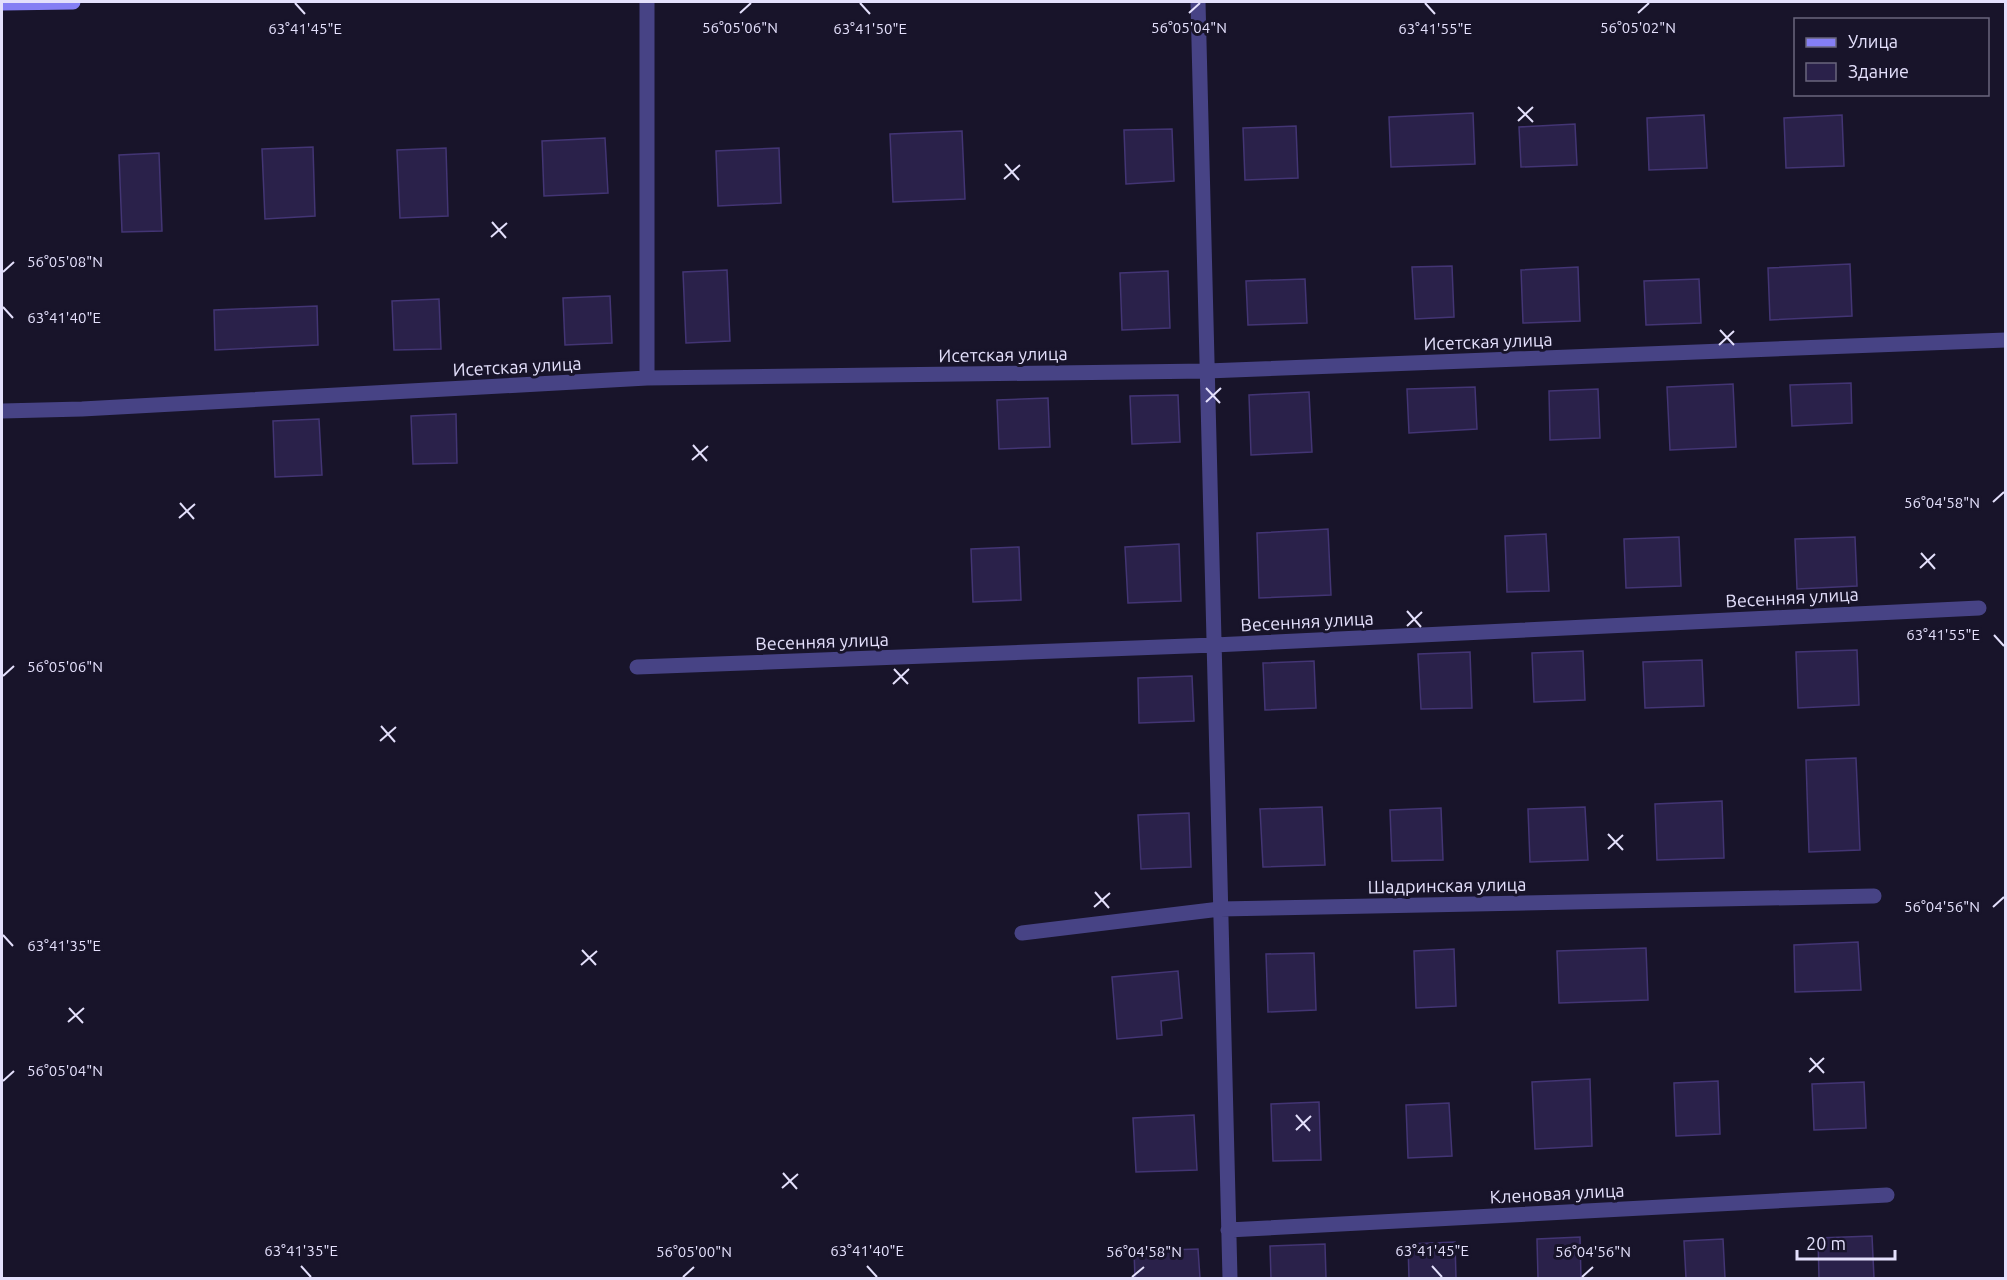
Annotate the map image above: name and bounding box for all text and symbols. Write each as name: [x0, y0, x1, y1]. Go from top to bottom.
legend: [1794, 18, 1989, 96]
text: 56°05'06"N: [702, 19, 778, 36]
text: 56°05'04"N: [1151, 19, 1227, 36]
text: 56°05'02"N: [1600, 19, 1676, 36]
text: 63°41'45"E: [268, 20, 342, 37]
text: 63°41'50"E: [833, 20, 907, 37]
text: 63°41'55"E: [1398, 20, 1472, 37]
text: Улица: [1848, 31, 1898, 51]
text: Здание: [1848, 61, 1909, 81]
text: 56°05'08"N: [27, 253, 103, 270]
text: 63°41'40"E: [27, 309, 101, 326]
street label: Исетская улица: [1423, 329, 1553, 353]
street label: Исетская улица: [938, 343, 1068, 365]
street label: Исетская улица: [452, 353, 582, 379]
text: 56°04'58"N: [1904, 494, 1980, 511]
street label: Весенняя улица: [1725, 584, 1859, 610]
street label: Весенняя улица: [1240, 608, 1374, 634]
text: 63°41'55"E: [1906, 626, 1980, 643]
street label: Весенняя улица: [755, 629, 889, 653]
text: 56°05'06"N: [27, 658, 103, 675]
street label: Шадринская улица: [1367, 874, 1527, 896]
text: 56°04'56"N: [1904, 898, 1980, 915]
text: 63°41'35"E: [27, 937, 101, 954]
text: 56°05'04"N: [27, 1062, 103, 1079]
street label: Кленовая улица: [1489, 1179, 1625, 1207]
scale bar: [1797, 1223, 1894, 1261]
text: 20 m: [1806, 1233, 1846, 1253]
text: 63°41'35"E: [264, 1242, 338, 1259]
text: 63°41'40"E: [830, 1242, 904, 1259]
text: 63°41'45"E: [1395, 1242, 1469, 1259]
text: 56°05'00"N: [656, 1243, 732, 1260]
text: 56°04'58"N: [1106, 1243, 1182, 1260]
text: 56°04'56"N: [1555, 1243, 1631, 1260]

